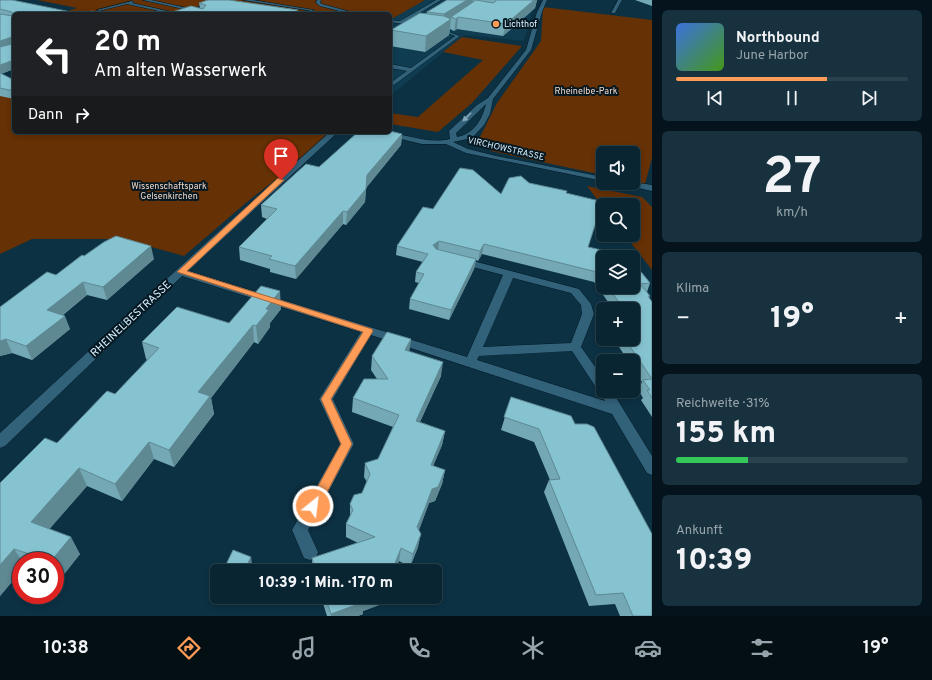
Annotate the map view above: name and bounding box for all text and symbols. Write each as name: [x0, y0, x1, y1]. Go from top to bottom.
marker: Lichthof: [491, 19, 501, 29]
place label: Lichthof: [504, 19, 537, 30]
text: 20 m: [94, 25, 161, 61]
icon: left: [28, 28, 80, 80]
text: Northbound: [736, 29, 820, 48]
text: June Harbor: [736, 48, 809, 64]
text: Am alten Wasserwerk: [94, 60, 267, 83]
park label: Rheinelbe-Park: [555, 86, 618, 97]
icon: previous: [704, 87, 726, 109]
icon: pause: [781, 87, 803, 109]
icon: next: [858, 87, 880, 109]
icon: right: [71, 104, 93, 126]
text: Dann: [28, 106, 63, 125]
one-way arrow: [462, 112, 472, 122]
street label: VIRCHOWSTRASSE: [467, 135, 545, 163]
pin: [264, 139, 298, 180]
icon: arrive: [270, 145, 292, 167]
map controls: [596, 146, 640, 398]
button: sound: [596, 146, 640, 190]
text: 27: [762, 146, 822, 212]
park label: Wissenschaftspark Gelsenkirchen: [131, 181, 207, 202]
button: search: [596, 198, 640, 242]
text: km/h: [776, 205, 808, 221]
button: layers: [596, 250, 640, 294]
street label: RHEINELBESTRASSE: [88, 278, 174, 360]
text: Klima: [676, 281, 709, 297]
text: 19°: [770, 301, 814, 338]
button: +: [596, 302, 640, 346]
text: −: [676, 306, 690, 333]
text: +: [894, 306, 908, 333]
button: −: [596, 354, 640, 398]
text: Reichweite · 31%: [676, 396, 770, 412]
text: 155 km: [676, 416, 776, 453]
position arrow: [292, 485, 334, 527]
text: Ankunft: [676, 523, 723, 539]
text: 10:39: [676, 543, 752, 580]
speed limit sign: 30: [12, 552, 64, 604]
text: 10:39 · 1 Min. · 170 m: [259, 574, 393, 593]
icon: directions: [175, 634, 203, 662]
icon: music: [290, 634, 318, 662]
icon: phone: [405, 634, 433, 662]
icon: climate: [519, 634, 547, 662]
icon: car: [634, 634, 662, 662]
icon: filters: [748, 634, 776, 662]
text: 10:38: [43, 637, 89, 660]
text: 19°: [863, 637, 889, 660]

